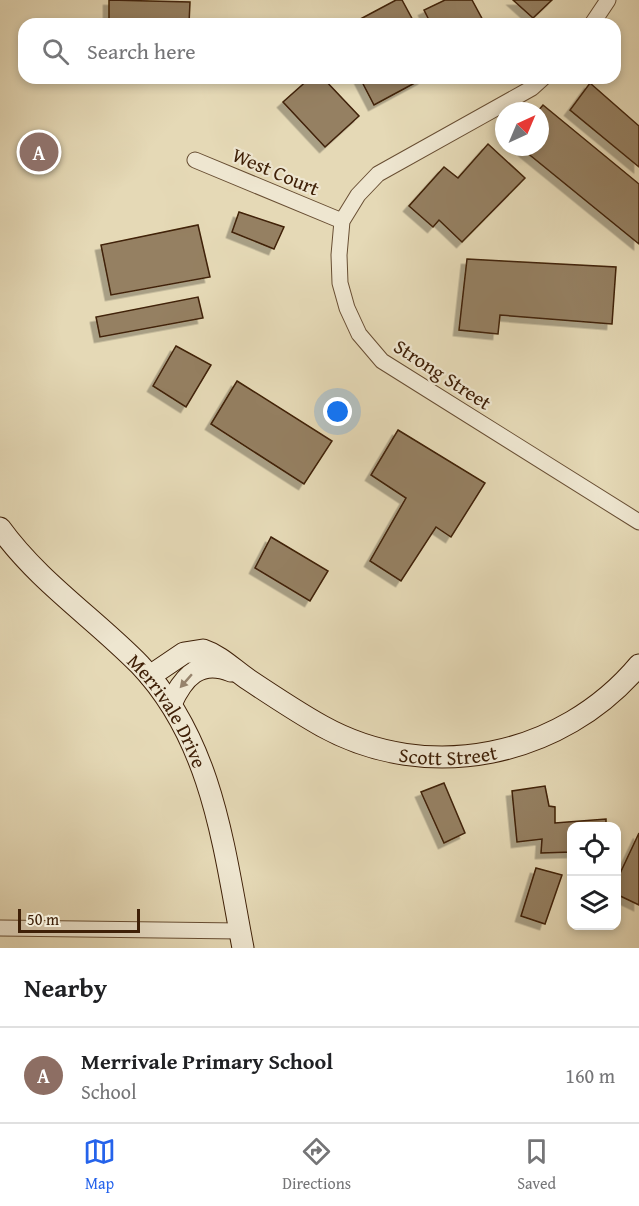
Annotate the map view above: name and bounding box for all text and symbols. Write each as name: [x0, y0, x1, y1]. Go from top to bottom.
search box: [18, 18, 621, 84]
icon: search: [39, 35, 72, 68]
text: Search here: [87, 35, 196, 67]
north arrow: [495, 102, 549, 156]
pin: A: [20, 130, 58, 174]
street label: West Court: [228, 140, 324, 202]
street label: Strong Street: [388, 332, 498, 416]
your location: [323, 397, 352, 426]
street label: Merrivale Drive: [121, 646, 215, 772]
one-way arrow: [180, 673, 193, 688]
street label: Scott Street: [397, 737, 500, 771]
map controls: [567, 822, 621, 930]
button: locate: [567, 822, 621, 876]
button: layers: [567, 876, 621, 930]
scale bar: [18, 906, 140, 934]
text: 50 m: [27, 907, 59, 931]
text: Nearby: [24, 968, 107, 1007]
text: Merrivale Primary School: [81, 1045, 333, 1077]
text: A: [37, 1061, 50, 1090]
text: 160 m: [565, 1061, 615, 1090]
text: School: [81, 1077, 137, 1106]
tab: Map: [83, 1135, 116, 1195]
tab: Directions: [282, 1135, 351, 1195]
tab: Saved: [517, 1135, 556, 1195]

